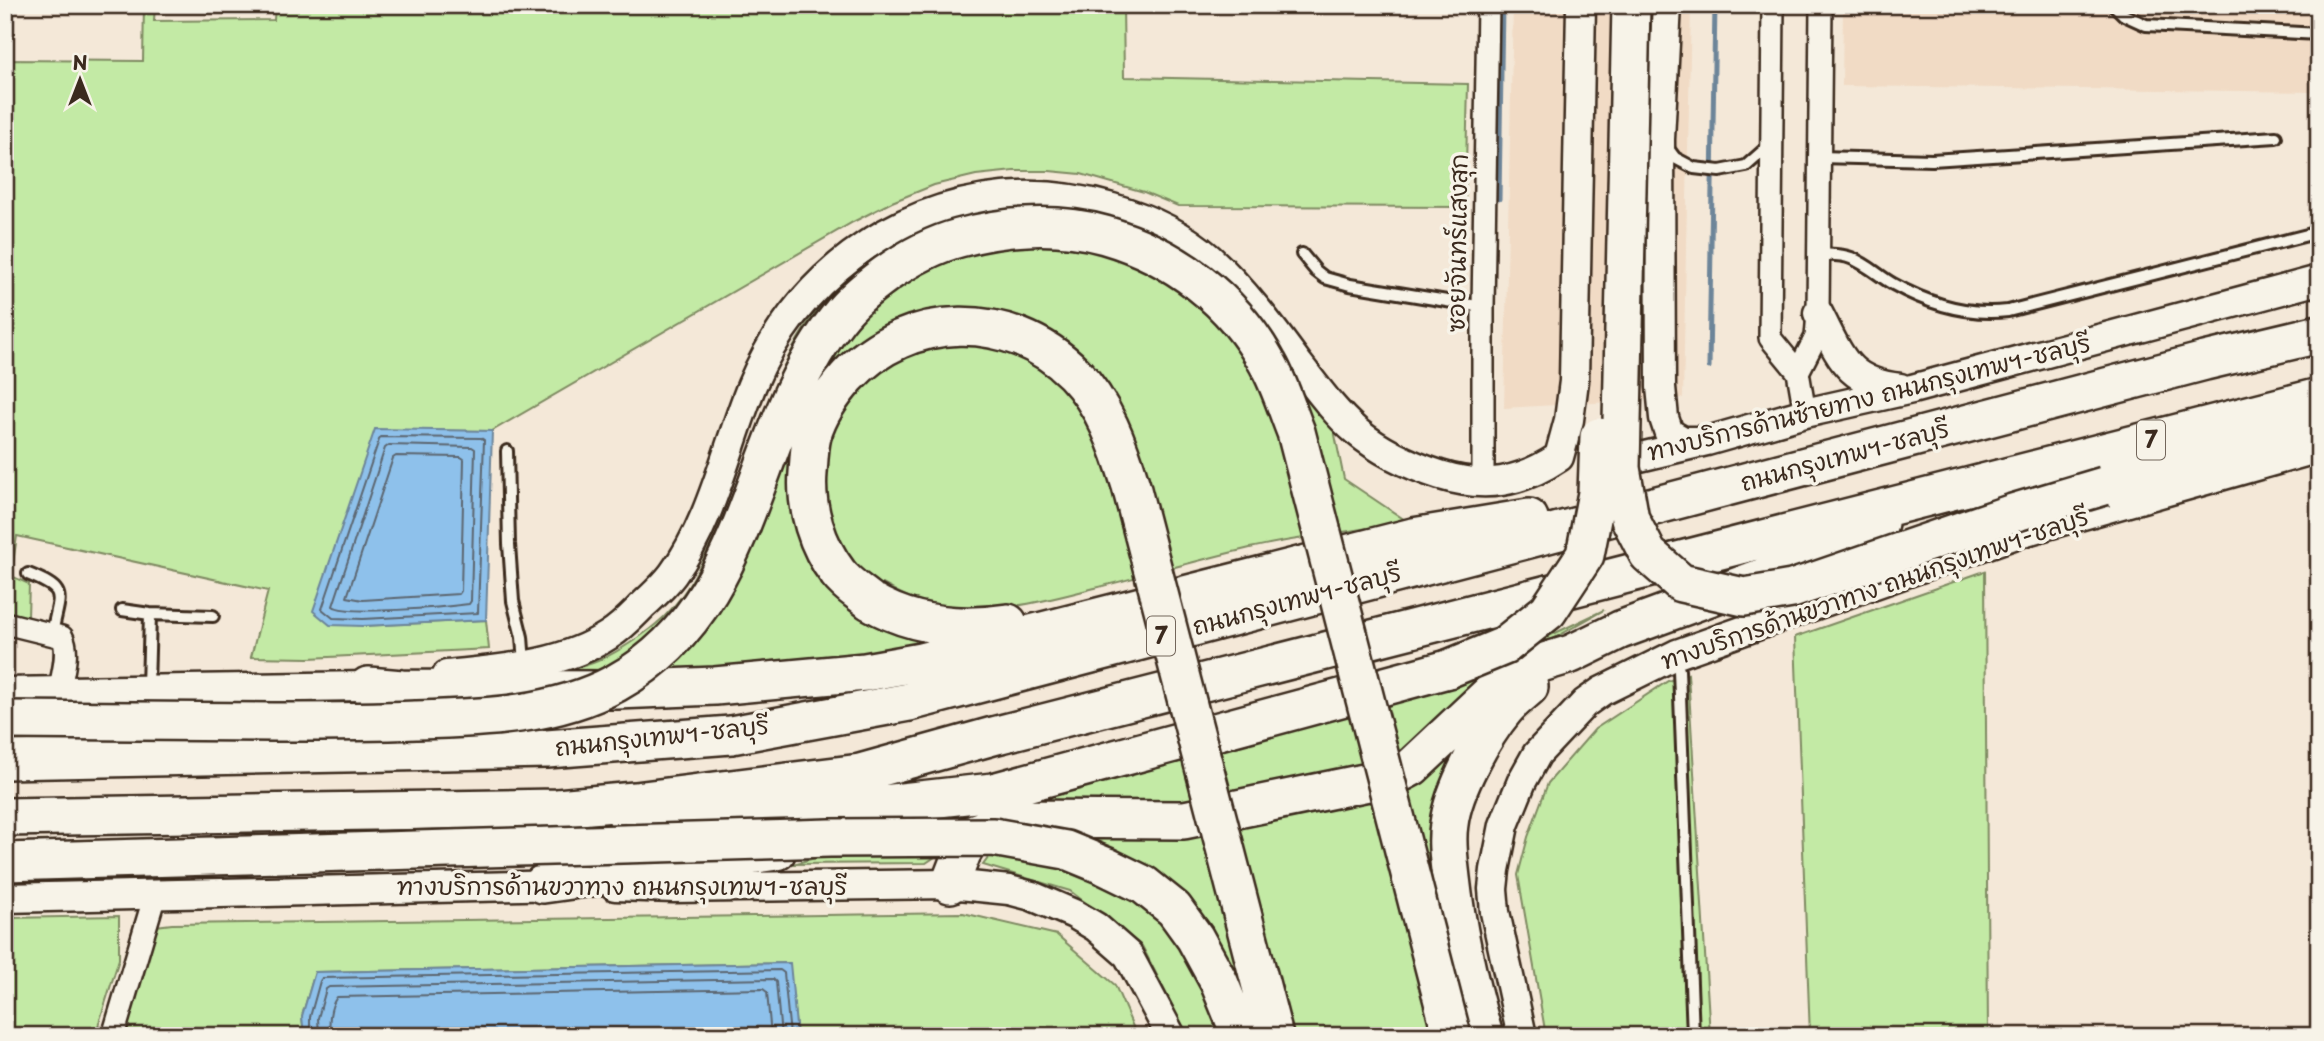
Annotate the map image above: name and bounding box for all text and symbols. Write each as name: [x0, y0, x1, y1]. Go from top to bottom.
north arrow: [46, 46, 116, 116]
text: N: [72, 48, 88, 76]
street label: ซอยจันทร์แสงสุก: [1436, 153, 1478, 333]
street label: ทางบริการด้านซ้ายทาง ถนนกรุงเทพฯ-ชลบุรี: [1644, 329, 2094, 467]
street label: ถนนกรุงเทพฯ-ชลบุรี: [1737, 414, 1953, 498]
road number: 7: [2137, 420, 2165, 460]
street label: ทางบริการด้านขวาทาง ถนนกรุงเทพฯ-ชลบุรี: [1655, 497, 2094, 679]
street label: ถนนกรุงเทพฯ-ชลบุรี: [1188, 553, 1406, 645]
road number: 7: [1147, 616, 1175, 656]
street label: ถนนกรุงเทพฯ-ชลบุรี: [553, 706, 771, 766]
street label: ทางบริการด้านขวาทาง ถนนกรุงเทพฯ-ชลบุรี: [397, 867, 847, 905]

